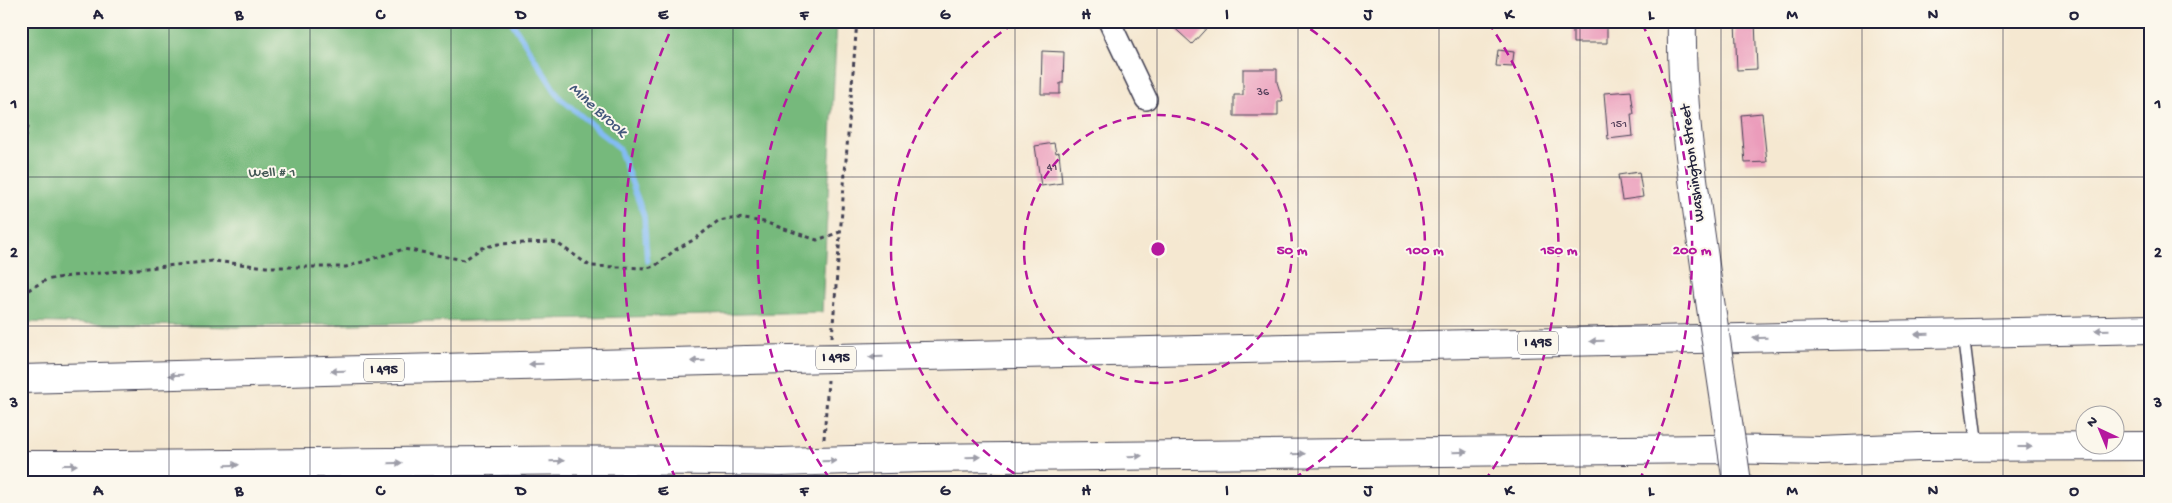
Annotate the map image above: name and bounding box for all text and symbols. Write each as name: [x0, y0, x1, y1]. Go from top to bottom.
text: A: [92, 7, 104, 26]
text: B: [234, 7, 244, 26]
text: C: [375, 7, 386, 26]
text: D: [514, 7, 527, 26]
text: E: [658, 7, 669, 26]
text: F: [799, 7, 810, 26]
text: G: [940, 7, 951, 26]
text: H: [1081, 7, 1091, 26]
text: I: [1225, 7, 1229, 26]
text: J: [1363, 7, 1374, 26]
text: K: [1504, 7, 1516, 26]
text: L: [1648, 7, 1655, 26]
text: M: [1786, 7, 1798, 26]
text: N: [1928, 7, 1939, 26]
text: O: [2069, 7, 2079, 26]
water label: Mine Brook: [564, 80, 631, 143]
house number: 36: [1256, 86, 1270, 100]
text: 1: [10, 96, 17, 115]
text: 1: [2154, 96, 2161, 115]
street label: Washington Street: [1677, 101, 1709, 223]
house number: 151: [1610, 118, 1627, 132]
house number: 41: [1047, 161, 1057, 175]
park label: Well # 1: [248, 164, 296, 182]
centre of rings: [1149, 240, 1167, 258]
text: 50 m: [1277, 242, 1308, 260]
text: 100 m: [1405, 242, 1444, 260]
text: 150 m: [1540, 242, 1578, 260]
text: 200 m: [1673, 242, 1712, 260]
text: 2: [10, 245, 18, 264]
text: 2: [2154, 245, 2162, 264]
one-way arrow: [2094, 327, 2110, 335]
one-way arrow: [1914, 331, 1930, 339]
road number: I 495: [1518, 332, 1558, 354]
one-way arrow: [1751, 334, 1767, 342]
one-way arrow: [1589, 338, 1605, 346]
road number: I 495: [816, 346, 856, 369]
one-way arrow: [868, 353, 884, 361]
one-way arrow: [690, 357, 706, 365]
road number: I 495: [364, 358, 404, 382]
one-way arrow: [527, 361, 543, 369]
one-way arrow: [330, 368, 346, 376]
one-way arrow: [168, 371, 184, 379]
text: 3: [9, 395, 18, 414]
text: 3: [2153, 395, 2162, 414]
north arrow: [2074, 406, 2124, 456]
text: N: [2084, 413, 2102, 432]
one-way arrow: [2018, 443, 2034, 451]
one-way arrow: [1452, 448, 1468, 456]
one-way arrow: [1290, 450, 1306, 458]
one-way arrow: [1127, 451, 1143, 459]
one-way arrow: [965, 453, 981, 461]
one-way arrow: [550, 456, 566, 464]
one-way arrow: [821, 456, 837, 464]
one-way arrow: [387, 459, 403, 467]
one-way arrow: [62, 461, 78, 469]
one-way arrow: [225, 461, 241, 469]
text: A: [92, 483, 104, 502]
text: B: [234, 483, 244, 502]
text: C: [375, 483, 386, 502]
text: D: [514, 483, 527, 502]
text: E: [658, 483, 669, 502]
text: F: [799, 483, 810, 502]
text: G: [940, 483, 951, 502]
text: H: [1081, 483, 1091, 502]
text: I: [1225, 483, 1229, 502]
text: J: [1363, 483, 1374, 502]
text: K: [1504, 483, 1516, 502]
text: L: [1648, 483, 1655, 502]
text: M: [1786, 483, 1798, 502]
text: N: [1928, 483, 1939, 502]
text: O: [2069, 483, 2079, 502]

